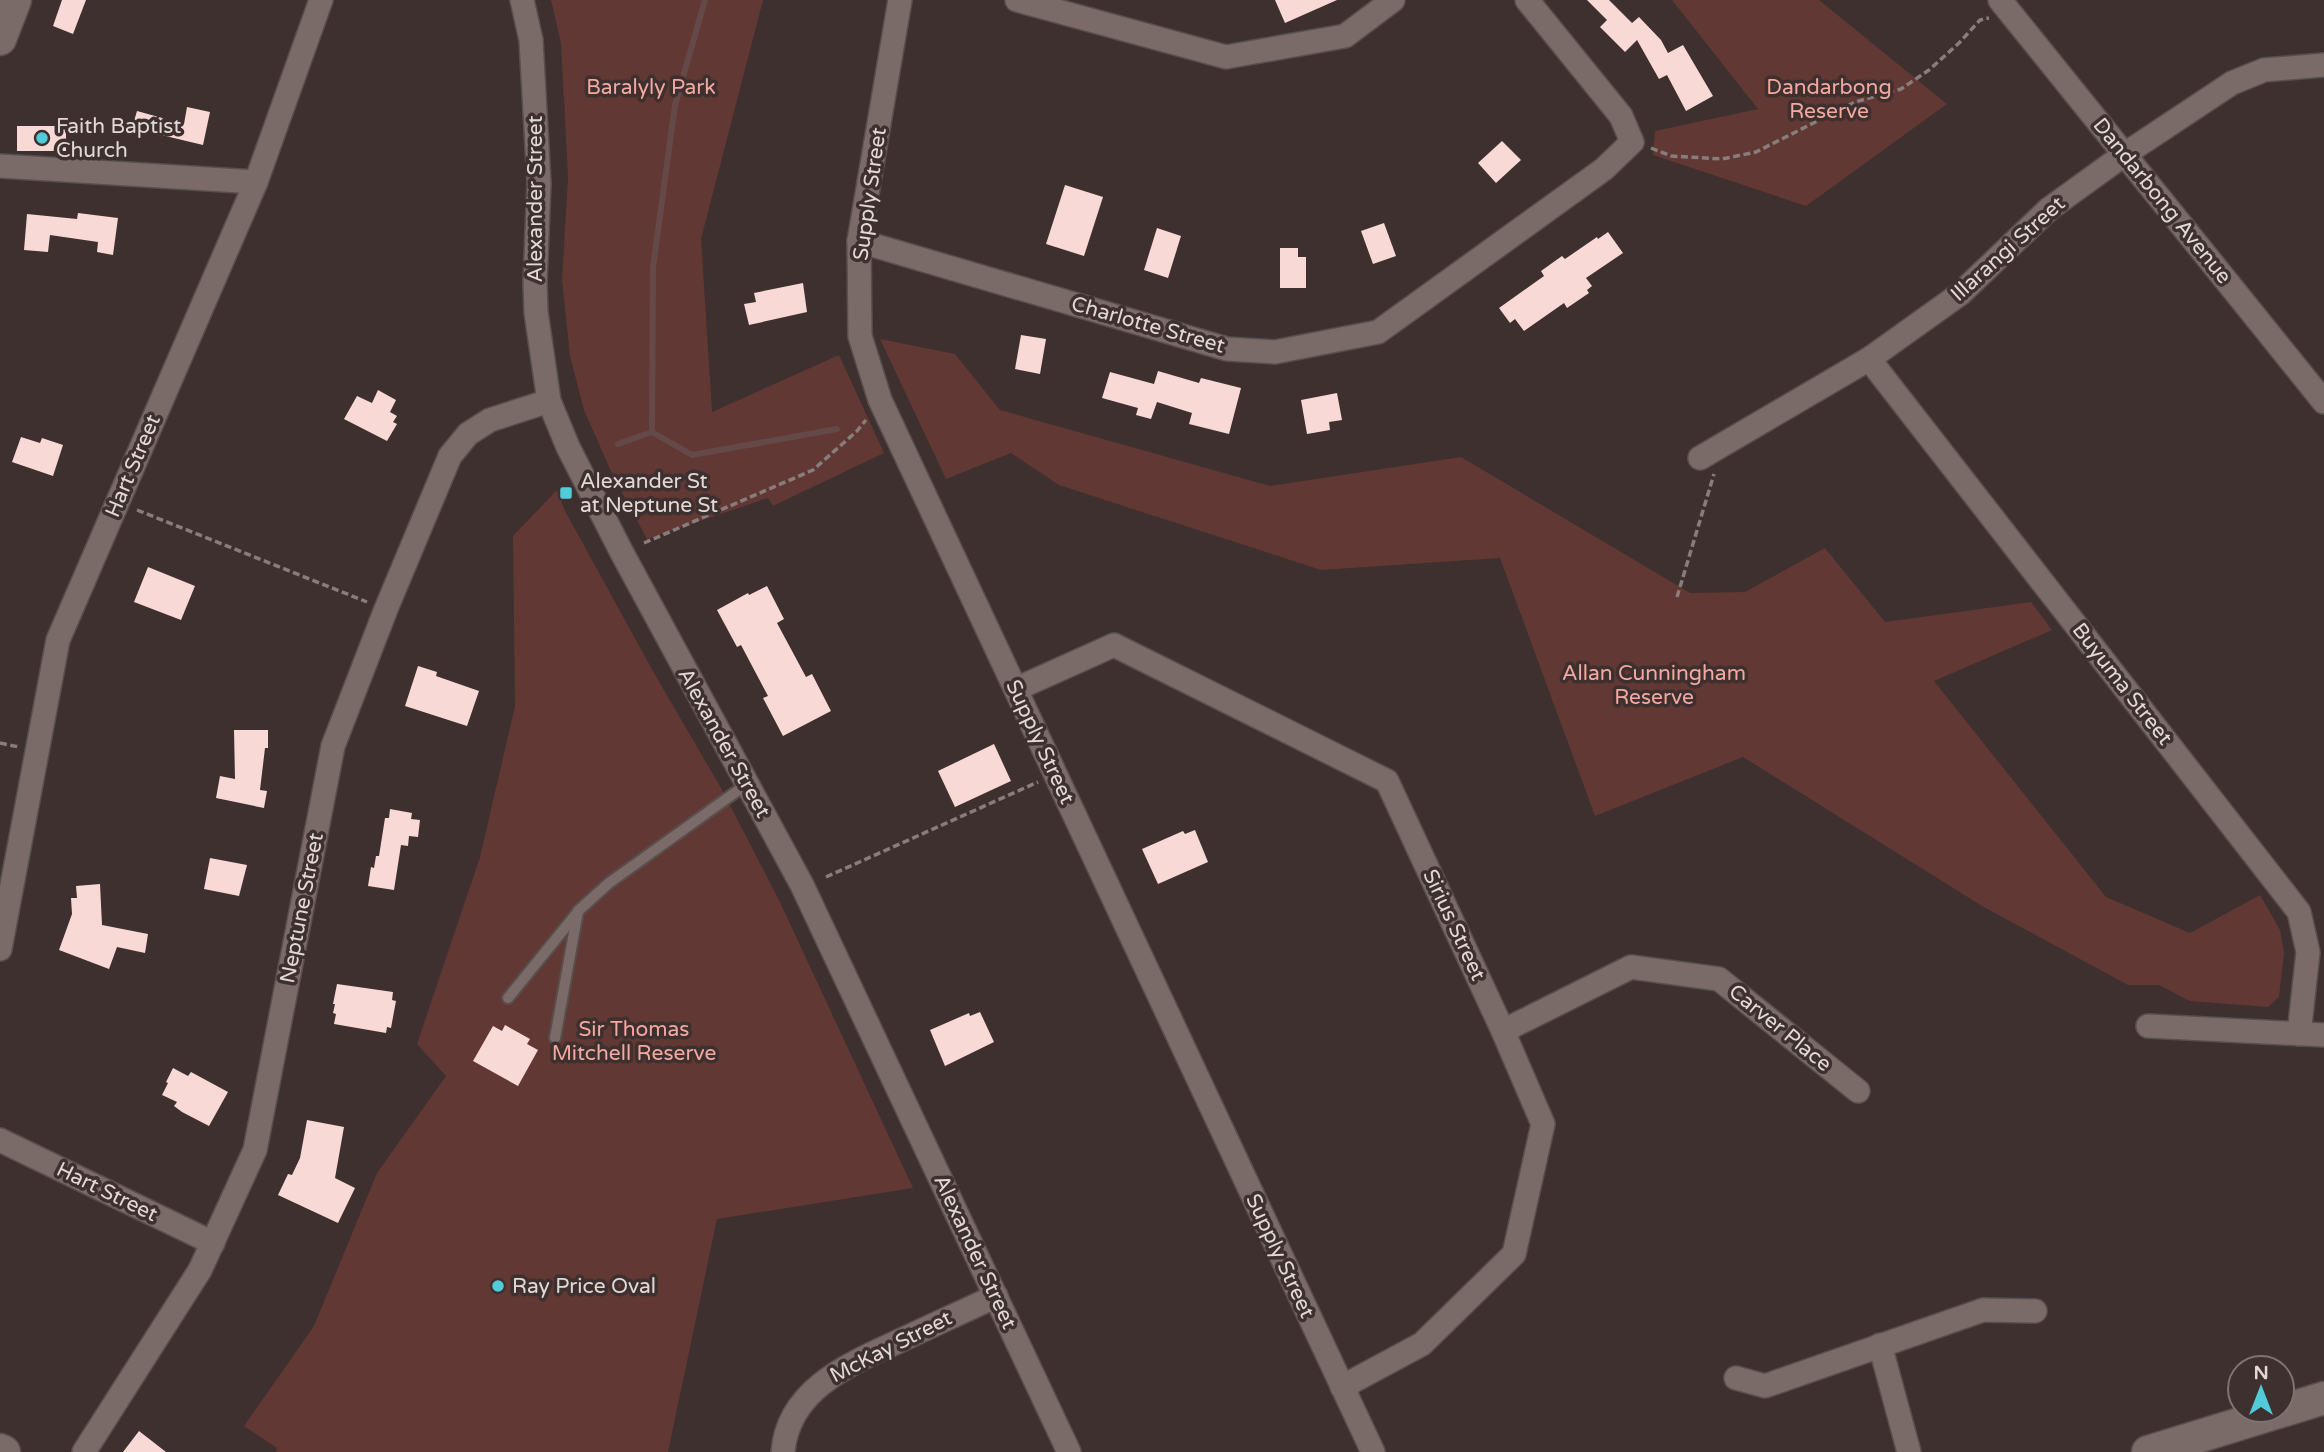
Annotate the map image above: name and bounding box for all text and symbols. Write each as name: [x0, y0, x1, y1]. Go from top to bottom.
park label: Baralyly Park: [586, 75, 716, 100]
park label: Dandarbong Reserve: [1766, 75, 1892, 124]
street label: Dandarbong Avenue: [2087, 113, 2237, 289]
place label: Faith Baptist Church: [56, 114, 181, 163]
street label: Alexander Street: [523, 115, 548, 283]
street label: Supply Street: [848, 126, 892, 262]
marker: Faith Baptist Church: [34, 130, 50, 146]
street label: Illarangi Street: [1946, 191, 2070, 307]
street label: Charlotte Street: [1068, 291, 1228, 359]
street label: Hart Street: [100, 411, 166, 521]
place label: Alexander St at Neptune St: [580, 469, 718, 518]
marker: Alexander St at Neptune St: [558, 485, 574, 501]
street label: Buyuma Street: [2067, 618, 2177, 750]
park label: Allan Cunningham Reserve: [1562, 661, 1746, 710]
street label: Alexander Street: [673, 664, 775, 822]
street label: Supply Street: [1000, 676, 1080, 808]
street label: Neptune Street: [275, 831, 329, 985]
street label: Sirius Street: [1417, 866, 1491, 984]
street label: Carver Place: [1724, 979, 1836, 1077]
park label: Sir Thomas Mitchell Reserve: [552, 1017, 716, 1066]
street label: Hart Street: [52, 1157, 162, 1227]
street label: Alexander Street: [928, 1171, 1022, 1333]
street label: Supply Street: [1240, 1190, 1320, 1322]
place label: Ray Price Oval: [512, 1274, 656, 1299]
marker: Ray Price Oval: [490, 1278, 506, 1294]
street label: McKay Street: [826, 1306, 956, 1388]
north arrow: [2226, 1354, 2296, 1424]
text: N: [2253, 1362, 2269, 1384]

